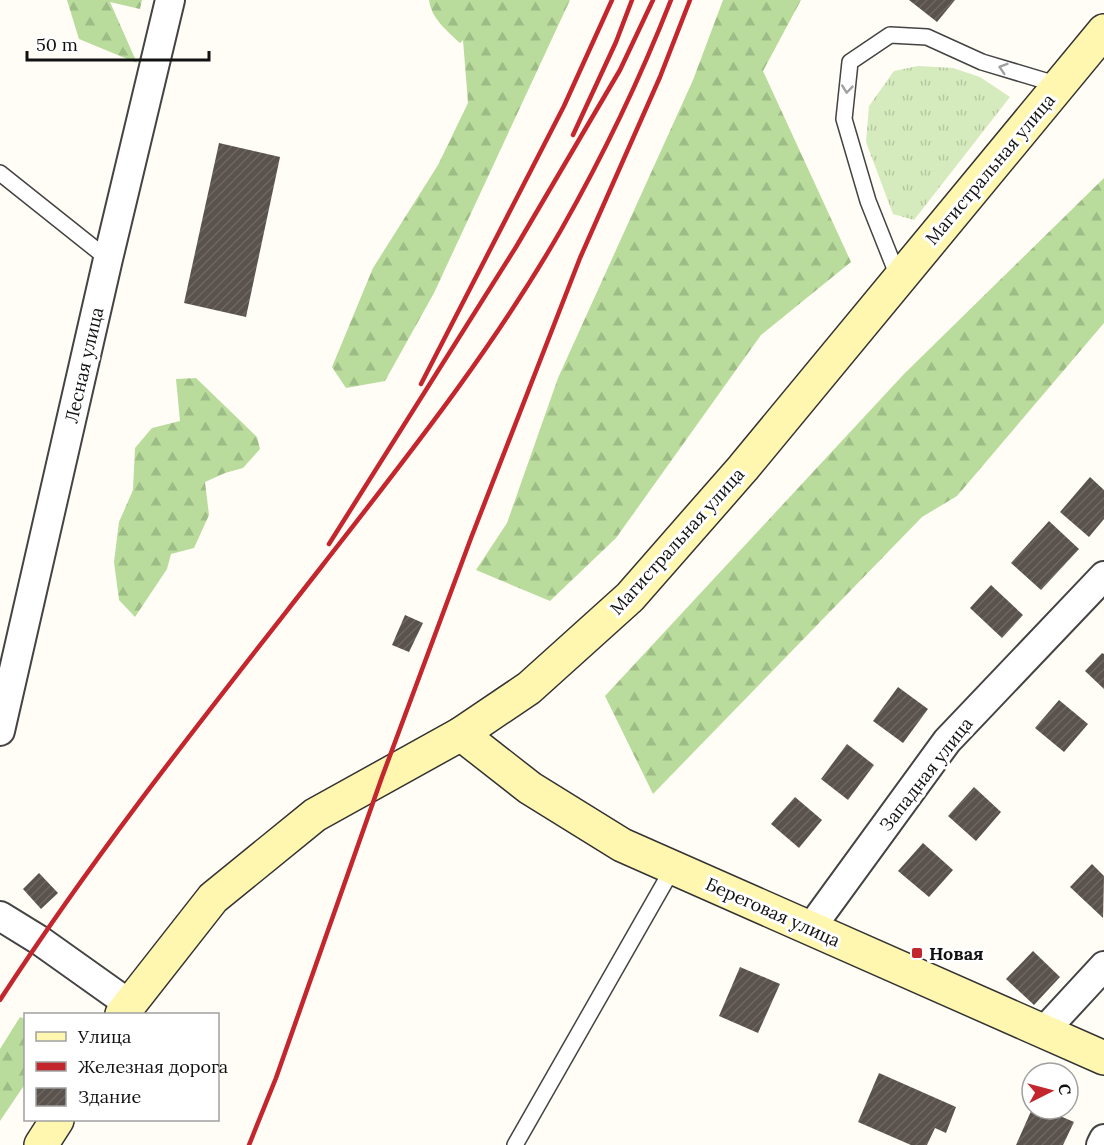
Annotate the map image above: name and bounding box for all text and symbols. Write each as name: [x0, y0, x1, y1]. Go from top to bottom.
scale bar: [27, 24, 208, 62]
text: 50 m: [36, 33, 78, 56]
one-way arrow: [998, 63, 1009, 75]
one-way arrow: [841, 84, 854, 93]
street label: Магистральная улица: [920, 89, 1060, 249]
street label: Лесная улица: [59, 305, 109, 425]
street label: Магистральная улица: [605, 463, 749, 619]
street label: Западная улица: [874, 713, 978, 835]
street label: Береговая улица: [702, 872, 844, 952]
place label: Новая: [929, 942, 984, 965]
marker: Новая: [910, 946, 924, 960]
legend: [24, 1013, 219, 1121]
text: Улица: [77, 1025, 131, 1048]
text: Железная дорога: [78, 1055, 228, 1078]
north arrow: [1020, 1061, 1080, 1121]
text: С: [1054, 1083, 1075, 1096]
text: Здание: [78, 1085, 141, 1108]

